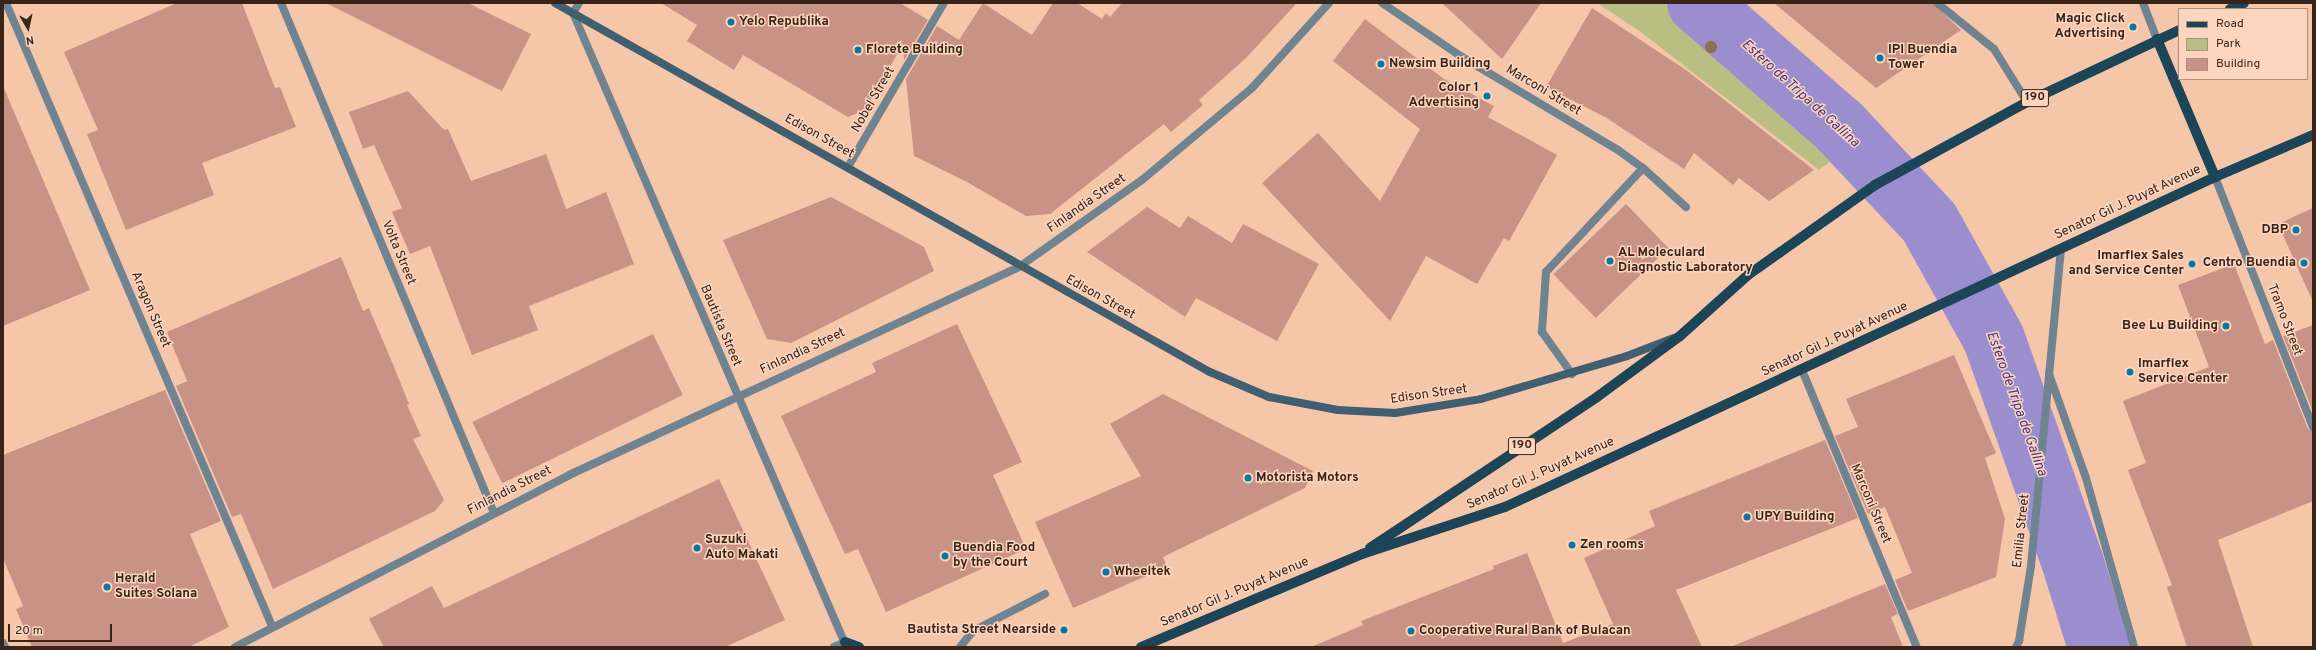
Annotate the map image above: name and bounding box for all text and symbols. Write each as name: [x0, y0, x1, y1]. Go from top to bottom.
north arrow: [8, 8, 48, 48]
legend: [2178, 8, 2308, 80]
place label: Magic Click Advertising: [2055, 12, 2125, 43]
place label: Yelo Republika: [739, 14, 829, 30]
text: Road: [2216, 16, 2244, 32]
marker: Yelo Republika: [726, 17, 736, 27]
marker: Magic Click Advertising: [2128, 22, 2138, 32]
text: N: [25, 32, 35, 47]
water label: Estero de Tripa de Gallina: [1737, 36, 1863, 152]
text: Park: [2216, 36, 2241, 52]
place label: Florete Building: [866, 42, 963, 58]
place label: IPI Buendia Tower: [1888, 43, 1957, 74]
marker: Florete Building: [853, 45, 863, 55]
marker: IPI Buendia Tower: [1875, 53, 1885, 63]
place label: Newsim Building: [1389, 56, 1490, 72]
text: Building: [2216, 56, 2260, 72]
marker: Newsim Building: [1376, 59, 1386, 69]
street label: Marconi Street: [1503, 62, 1583, 120]
street label: Nobel Street: [849, 64, 899, 136]
place label: Color 1 Advertising: [1409, 81, 1479, 112]
road number: 190: [2020, 88, 2050, 108]
marker: Color 1 Advertising: [1482, 91, 1492, 101]
street label: Edison Street: [781, 111, 857, 163]
street label: Senator Gil J. Puyat Avenue: [2052, 162, 2204, 244]
street label: Finlandia Street: [1045, 171, 1129, 237]
street label: Volta Street: [377, 218, 419, 288]
place label: DBP: [2262, 222, 2288, 238]
marker: DBP: [2291, 225, 2301, 235]
place label: AL Moleculard Diagnostic Laboratory: [1618, 246, 1753, 277]
place label: Imarflex Sales and Service Center: [2068, 249, 2184, 280]
place label: Centro Buendia: [2203, 255, 2296, 271]
marker: AL Moleculard Diagnostic Laboratory: [1605, 256, 1615, 266]
marker: Centro Buendia: [2299, 258, 2309, 268]
marker: Imarflex Sales and Service Center: [2187, 259, 2197, 269]
street label: Aragon Street: [127, 270, 173, 350]
street label: Edison Street: [1062, 272, 1138, 324]
street label: Tramo Street: [2263, 282, 2305, 358]
street label: Bautista Street: [696, 283, 744, 369]
street label: Senator Gil J. Puyat Avenue: [1759, 299, 1911, 381]
place label: Bee Lu Building: [2122, 318, 2218, 334]
marker: Bee Lu Building: [2221, 321, 2231, 331]
street label: Finlandia Street: [758, 325, 848, 379]
water label: Estero de Tripa de Gallina: [1982, 329, 2050, 479]
place label: Imarflex Service Center: [2138, 357, 2228, 388]
marker: Imarflex Service Center: [2125, 367, 2135, 377]
street label: Edison Street: [1390, 382, 1468, 408]
street label: Senator Gil J. Puyat Avenue: [1465, 434, 1617, 514]
road number: 190: [1507, 436, 1537, 456]
street label: Marconi Street: [1846, 462, 1894, 546]
street label: Finlandia Street: [465, 463, 555, 519]
place label: Motorista Motors: [1256, 470, 1359, 486]
marker: Motorista Motors: [1243, 473, 1253, 483]
street label: Emilia Street: [2010, 493, 2034, 569]
place label: UPY Building: [1755, 509, 1835, 525]
marker: UPY Building: [1742, 512, 1752, 522]
place label: Suzuki Auto Makati: [705, 533, 778, 564]
place label: Zen rooms: [1580, 537, 1644, 553]
marker: Zen rooms: [1567, 540, 1577, 550]
place label: Buendia Food by the Court: [953, 541, 1035, 572]
marker: Suzuki Auto Makati: [692, 543, 702, 553]
marker: Buendia Food by the Court: [940, 551, 950, 561]
street label: Senator Gil J. Puyat Avenue: [1158, 555, 1312, 631]
place label: Wheeltek: [1114, 564, 1171, 580]
marker: Wheeltek: [1101, 567, 1111, 577]
place label: Herald Suites Solana: [115, 572, 197, 603]
marker: Herald Suites Solana: [102, 582, 112, 592]
scale bar: [10, 616, 114, 642]
place label: Bautista Street Nearside: [907, 622, 1056, 638]
text: 20 m: [15, 623, 43, 639]
place label: Cooperative Rural Bank of Bulacan: [1419, 623, 1631, 639]
marker: Bautista Street Nearside: [1059, 625, 1069, 635]
marker: Cooperative Rural Bank of Bulacan: [1406, 626, 1416, 636]

